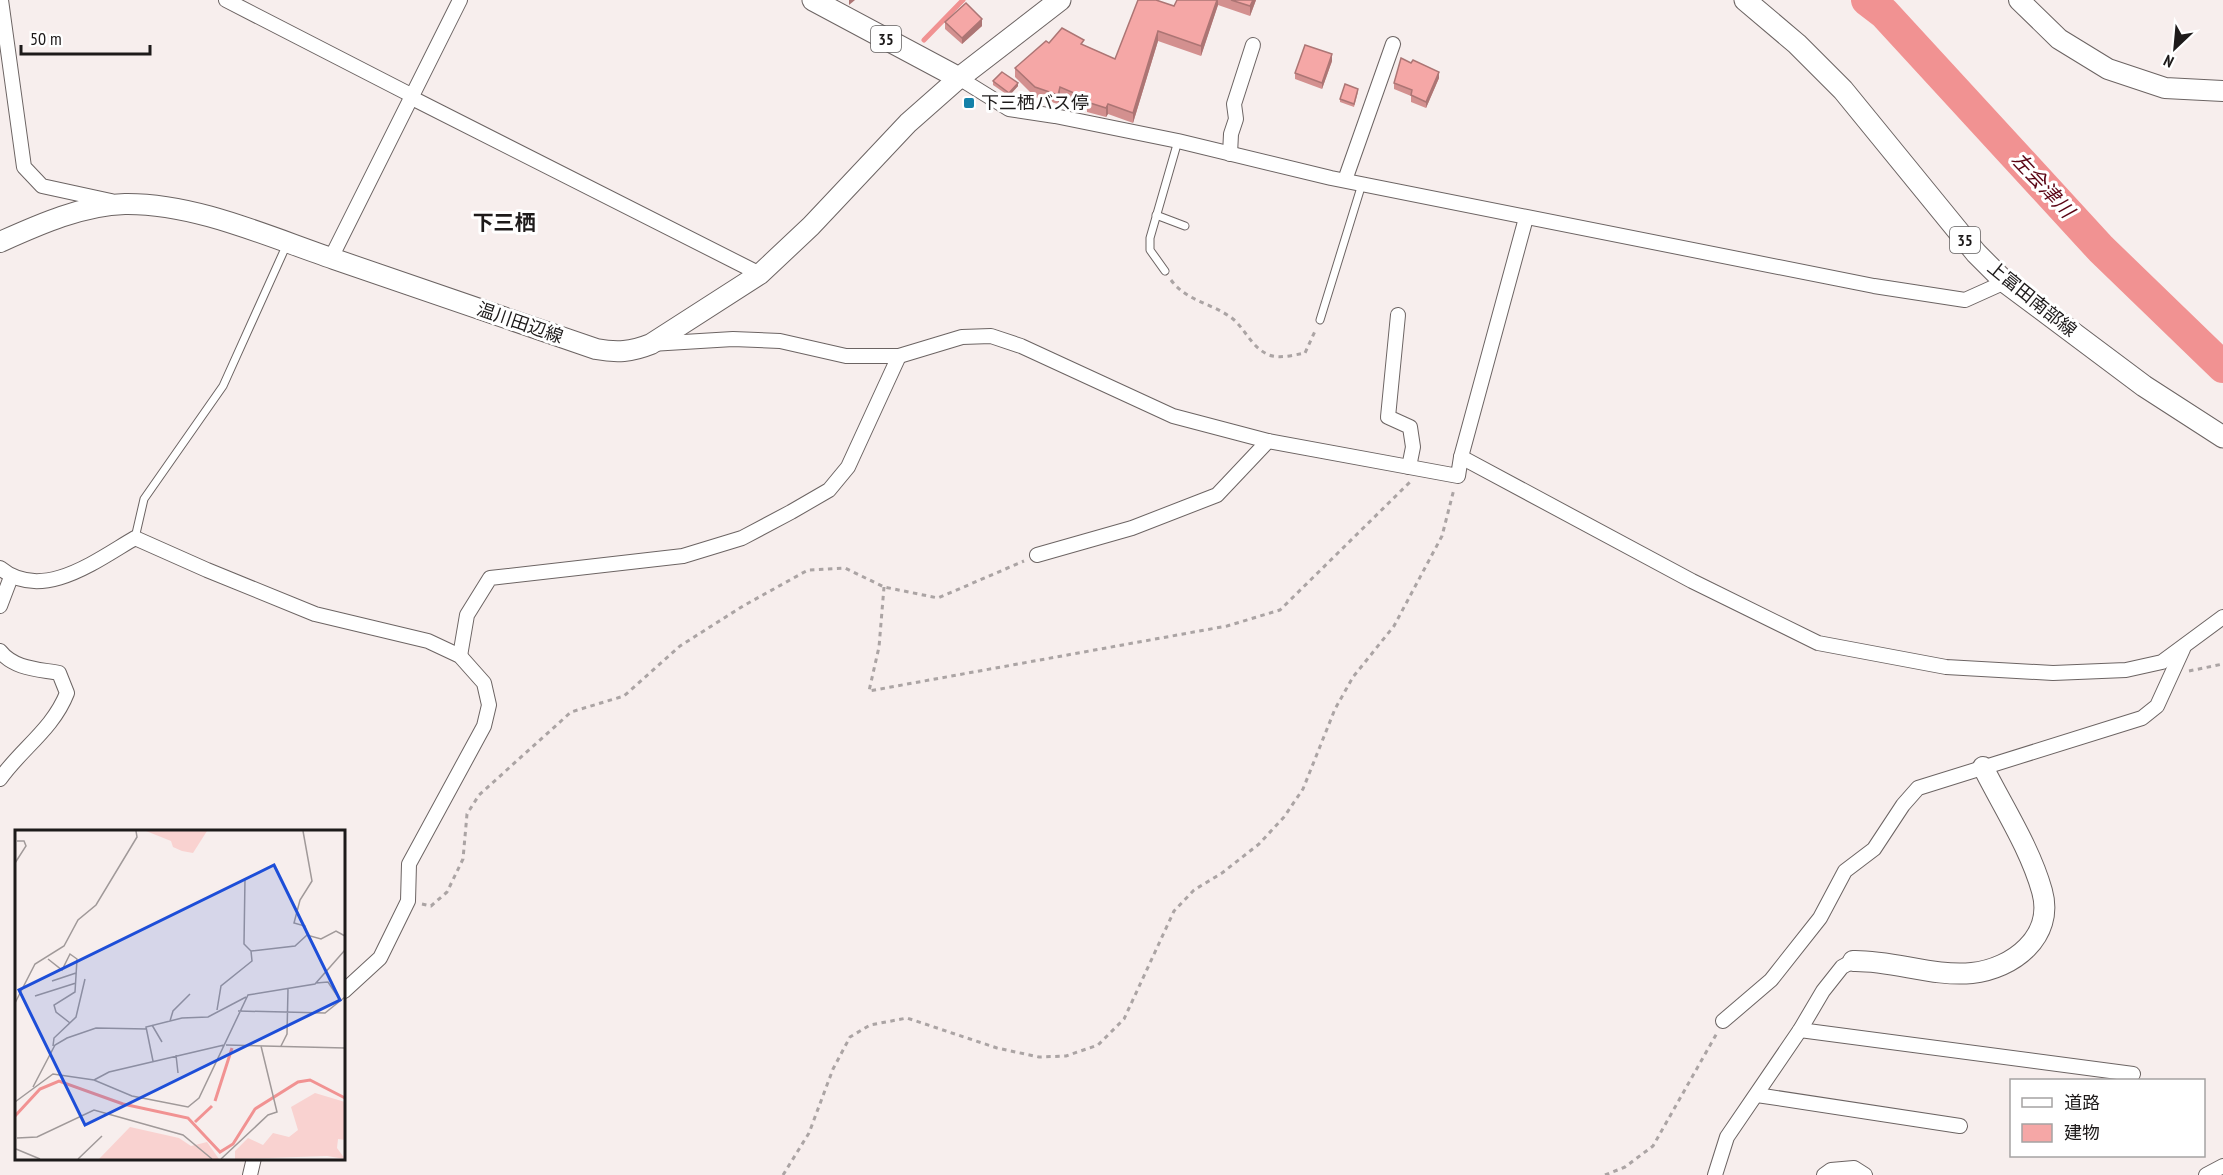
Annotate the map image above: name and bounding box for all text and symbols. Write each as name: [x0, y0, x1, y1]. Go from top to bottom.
scale bar: [21, 18, 150, 56]
north arrow: [2145, 18, 2205, 78]
road number: 35: [871, 26, 901, 52]
text: 50 m: [30, 27, 62, 50]
text: N: [2160, 51, 2177, 72]
place label: 下三栖バス停: [981, 91, 1089, 114]
marker: 下三栖バス停: [962, 96, 976, 110]
water label: 左会津川: [2006, 147, 2081, 225]
district label: 下三栖: [473, 209, 536, 236]
road number: 35: [1950, 227, 1980, 253]
street label: 上富田南部線: [1983, 256, 2082, 342]
street label: 温川田辺線: [474, 297, 566, 348]
inset map: [15, 830, 345, 1160]
legend: [2010, 1079, 2205, 1157]
text: 道路: [2064, 1091, 2100, 1114]
text: 建物: [2064, 1121, 2100, 1144]

